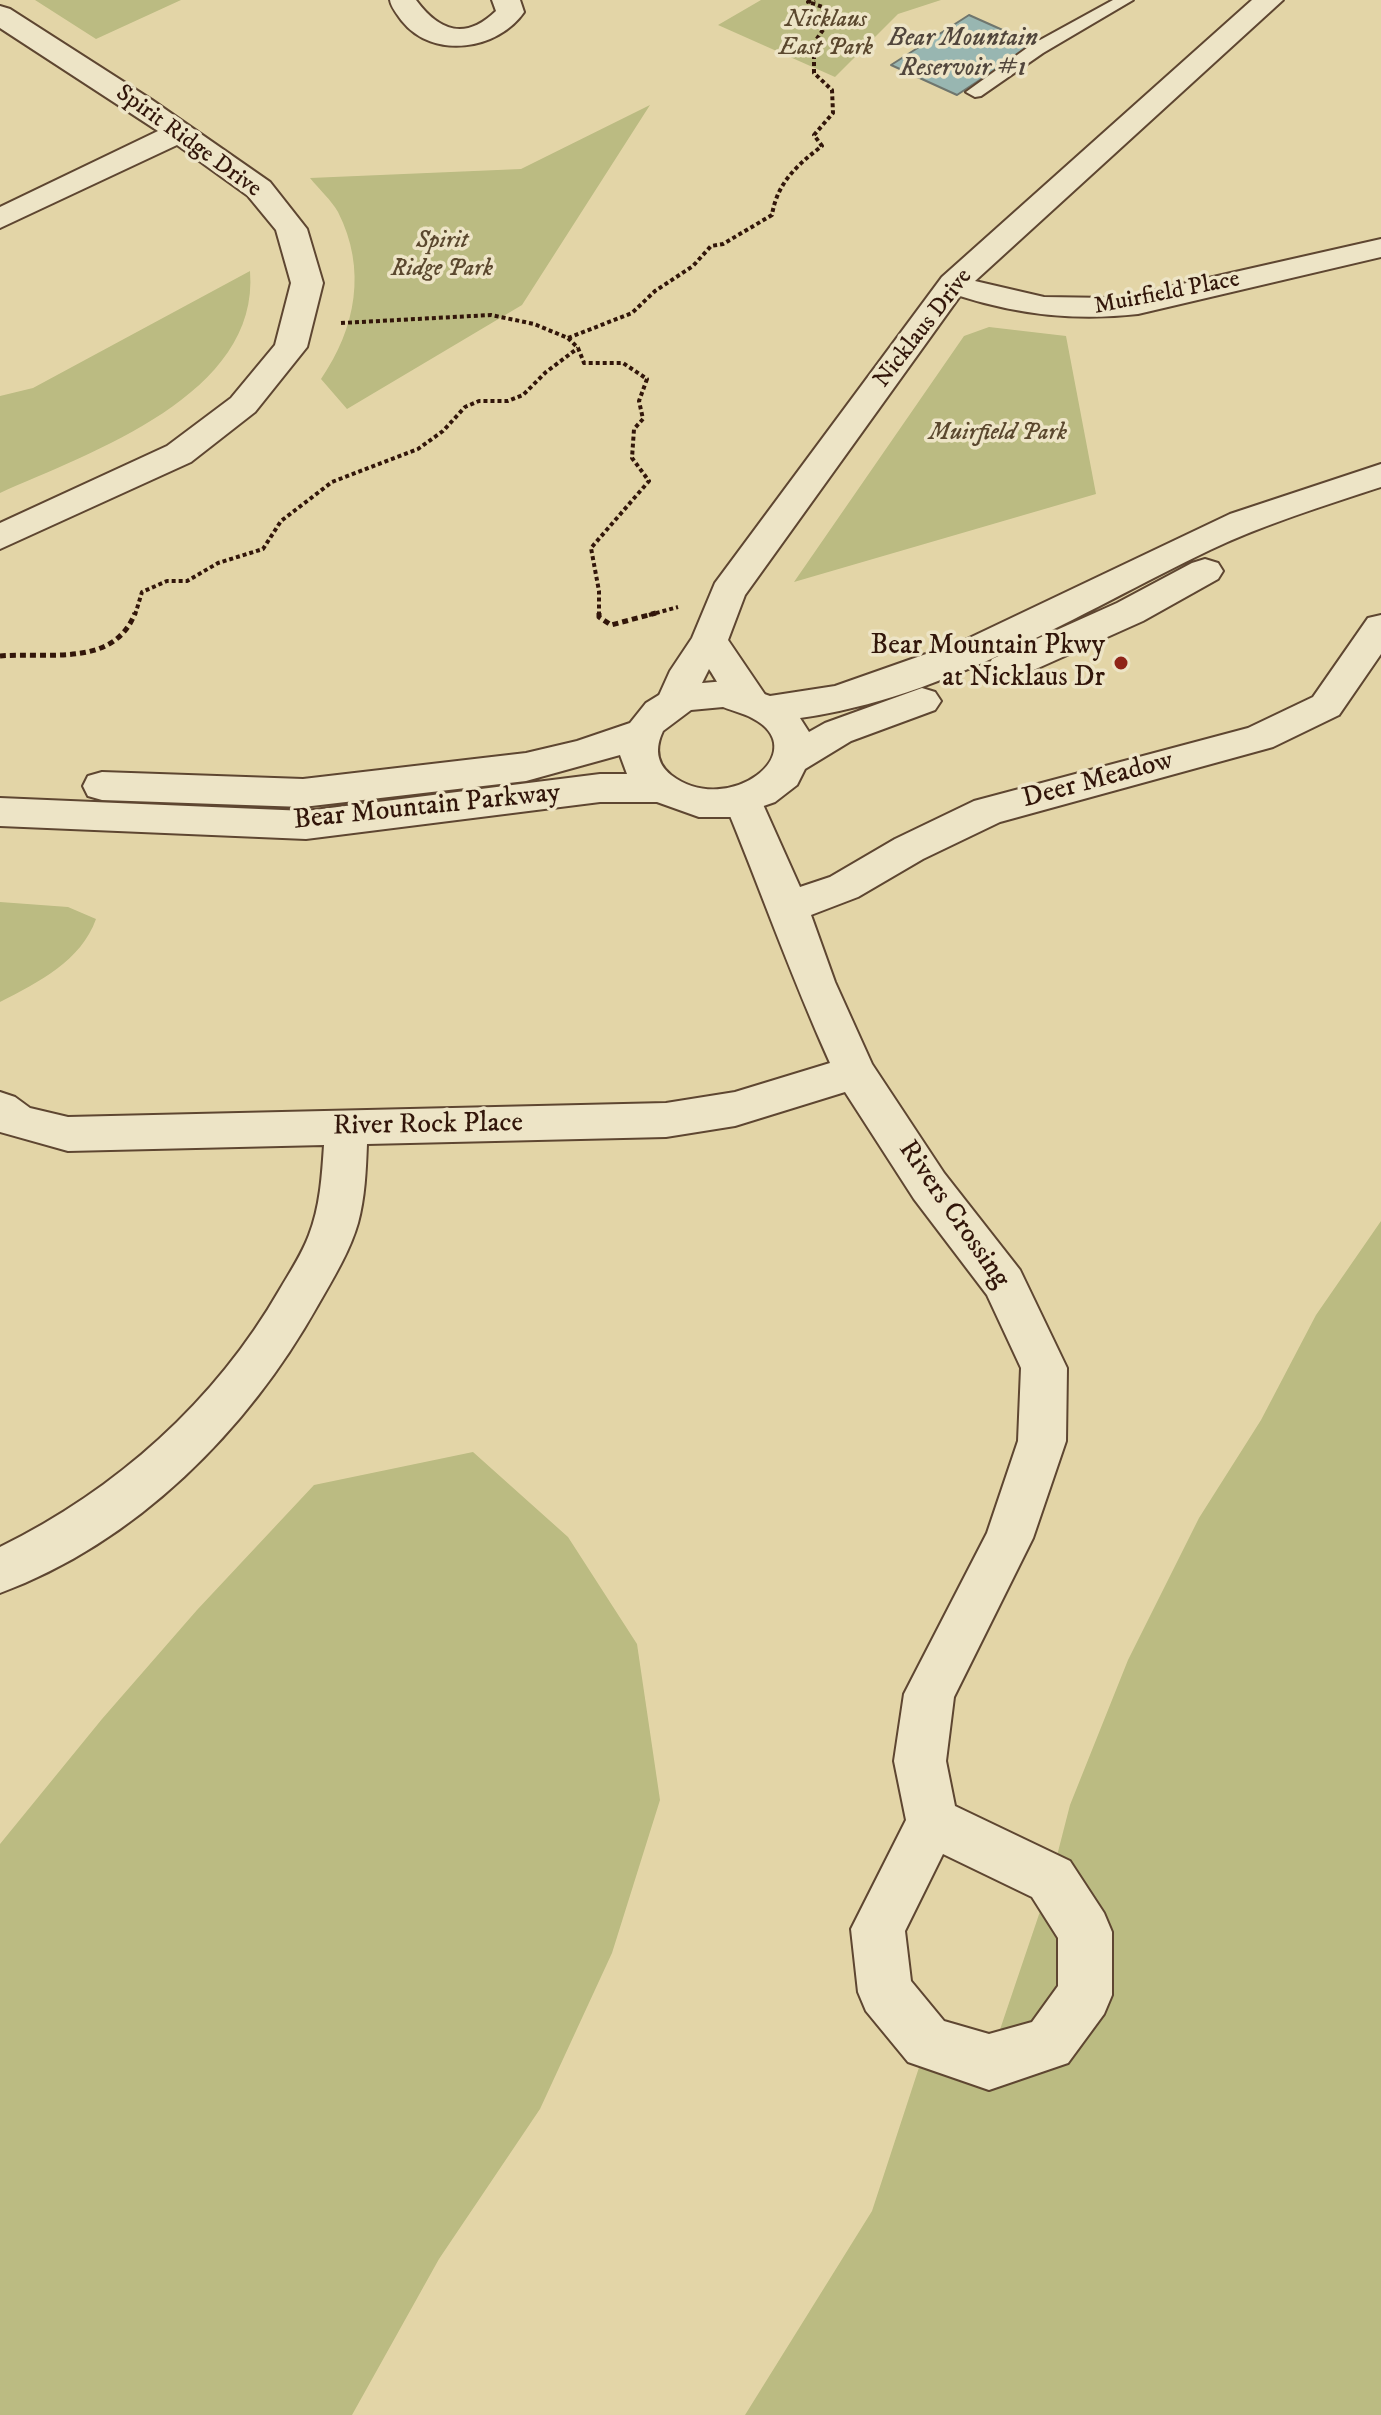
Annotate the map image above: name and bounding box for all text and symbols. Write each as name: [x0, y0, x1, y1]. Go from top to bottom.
park label: Nicklaus East Park: [779, 7, 873, 63]
water label: Bear Mountain Reservoir #1: [888, 24, 1038, 86]
street label: Spirit Ridge Drive: [110, 80, 266, 204]
park label: Spirit Ridge Park: [391, 228, 493, 284]
street label: Nicklaus Drive: [869, 264, 979, 394]
street label: Muirfield Place: [1092, 266, 1242, 322]
park label: Muirfield Park: [929, 420, 1067, 448]
place label: Bear Mountain Pkwy at Nicklaus Dr: [871, 630, 1105, 696]
marker: Bear Mountain Pkwy at Nicklaus Dr: [1112, 654, 1130, 672]
street label: Deer Meadow: [1019, 745, 1177, 817]
street label: Bear Mountain Parkway: [292, 777, 562, 839]
street label: River Rock Place: [333, 1108, 523, 1144]
street label: Rivers Crossing: [890, 1135, 1016, 1295]

